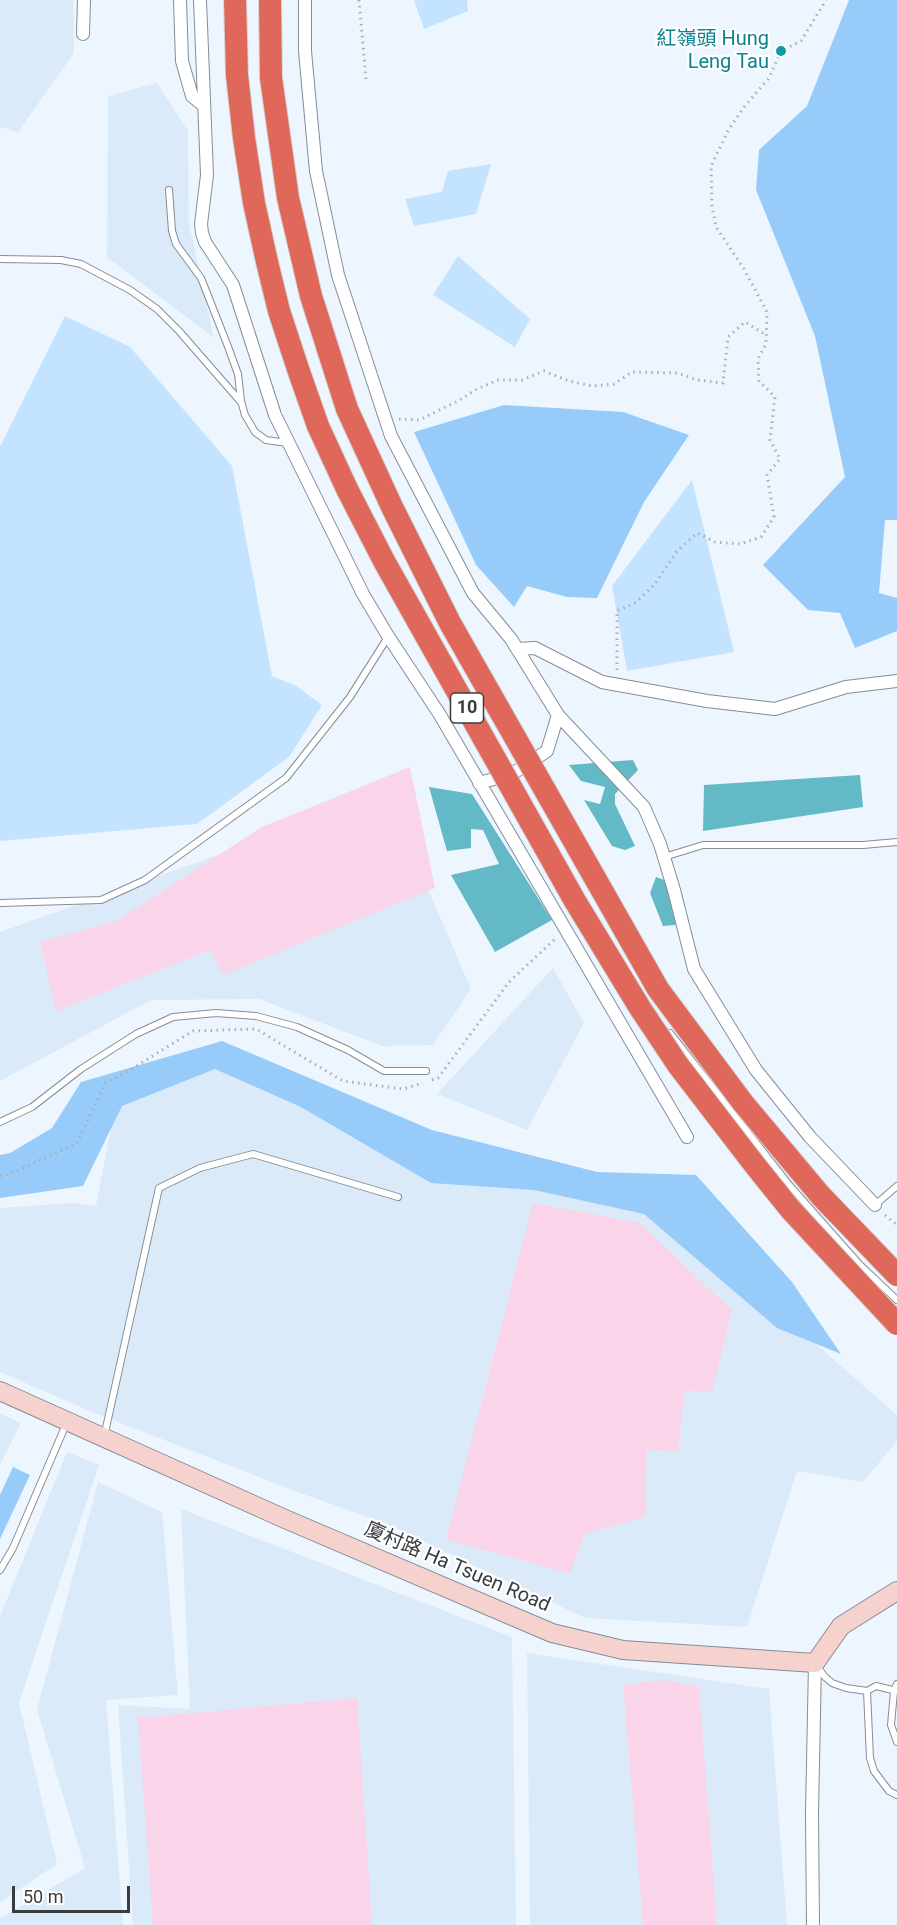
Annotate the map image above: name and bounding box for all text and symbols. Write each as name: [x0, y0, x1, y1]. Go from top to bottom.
place label: 紅嶺頭 Hung Leng Tau: [656, 28, 769, 75]
marker: 紅嶺頭 Hung Leng Tau: [774, 44, 788, 58]
road number: 10: [450, 693, 484, 723]
street label: 廈村路 Ha Tsuen Road: [360, 1518, 554, 1618]
scale bar: [15, 1874, 134, 1912]
text: 50 m: [23, 1886, 63, 1907]

